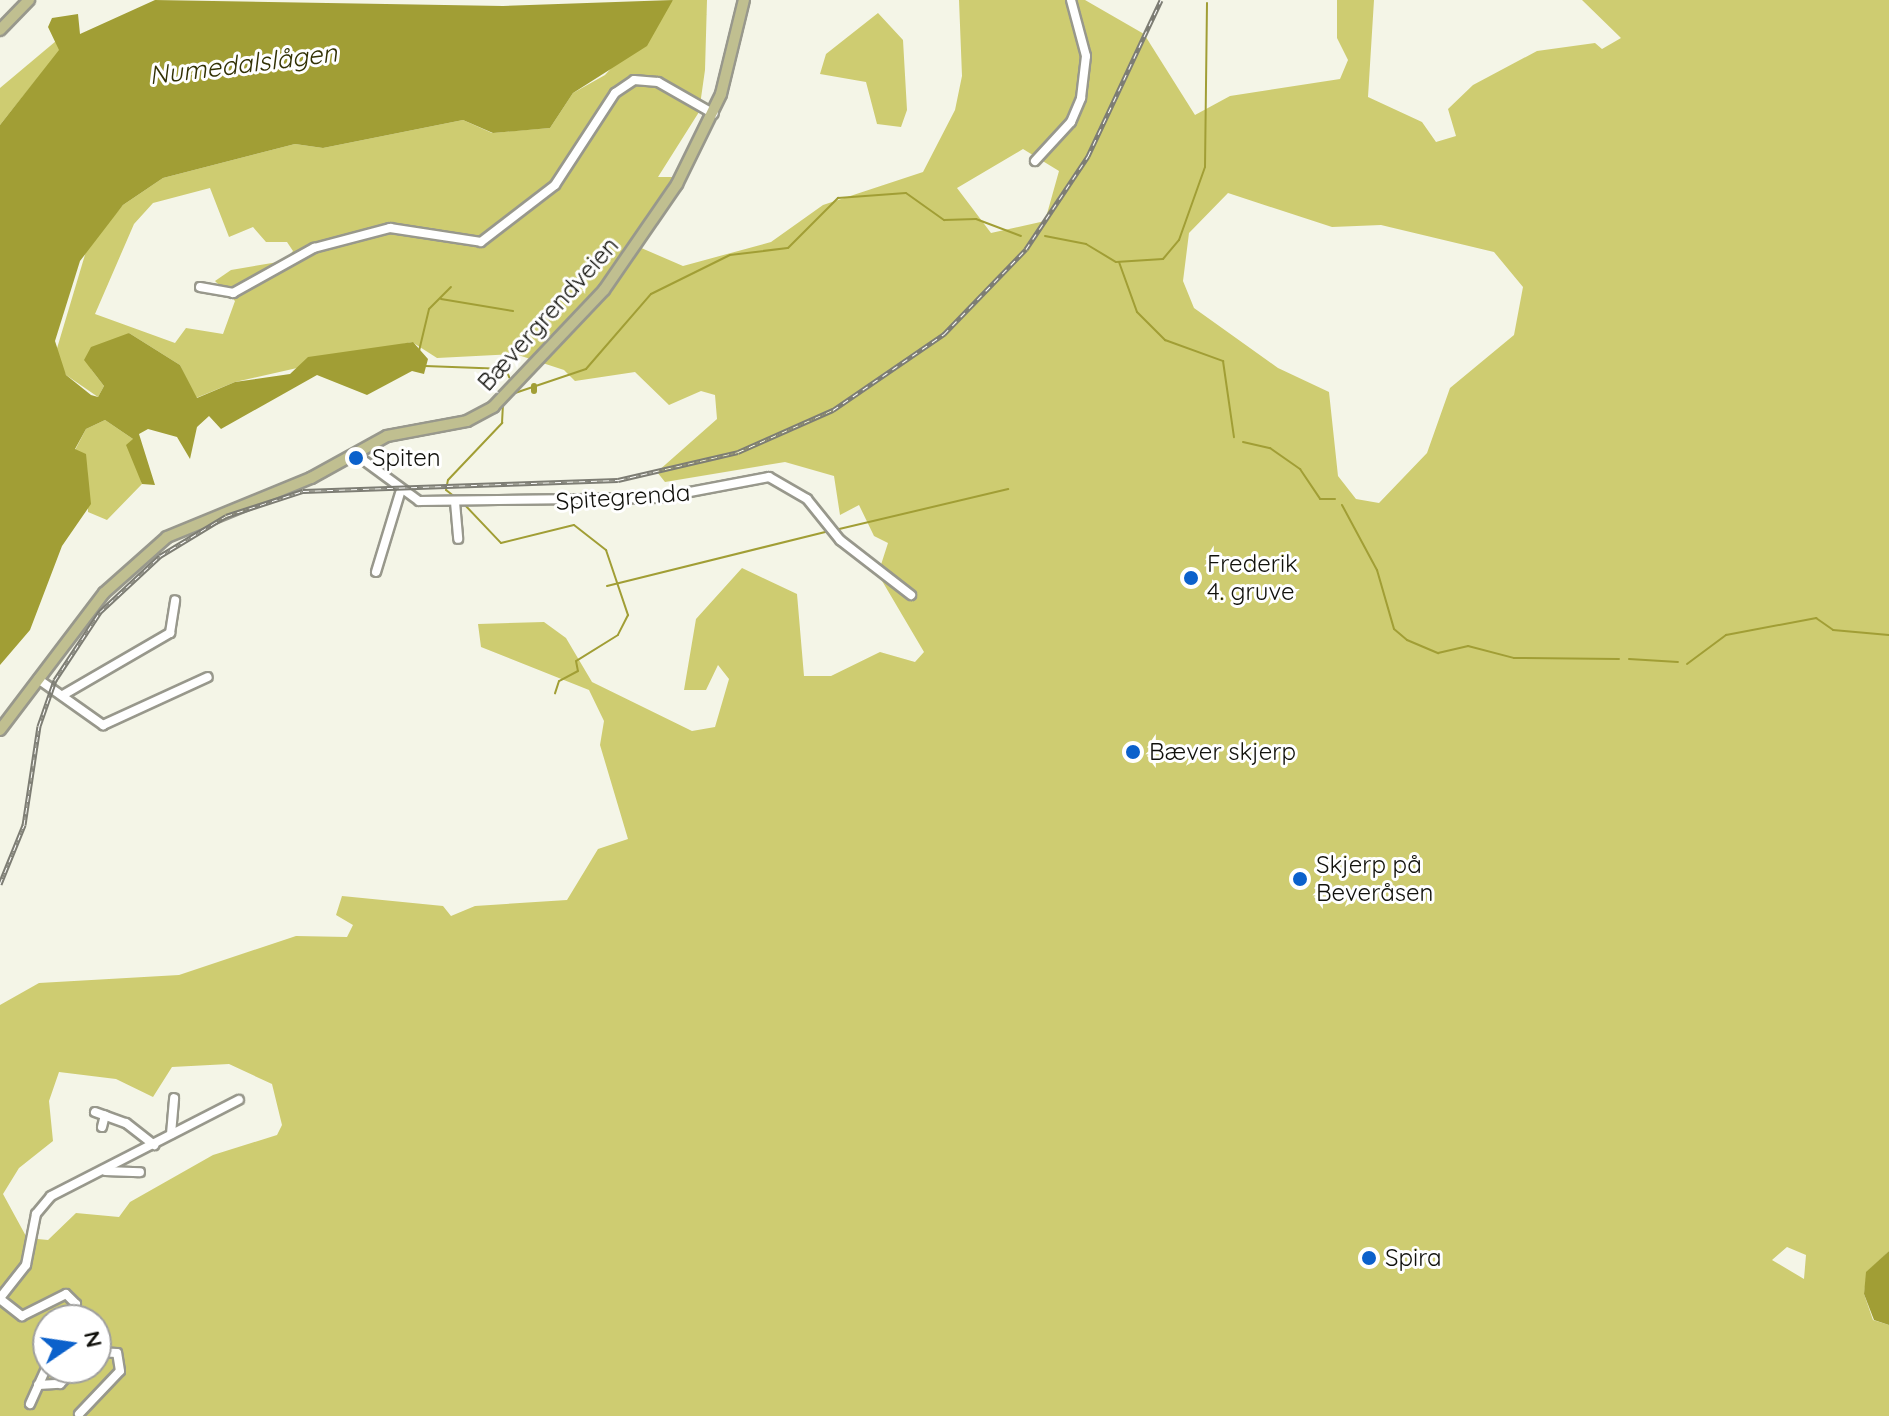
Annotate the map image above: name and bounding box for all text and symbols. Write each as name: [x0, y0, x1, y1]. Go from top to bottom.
water label: Numedalslågen: [147, 37, 339, 91]
street label: Bævergrendveien: [471, 231, 625, 397]
place label: Spiten: [372, 444, 441, 472]
marker: Spiten: [347, 449, 365, 467]
street label: Spitegrenda: [555, 478, 691, 516]
place label: Frederik 4. gruve: [1207, 550, 1298, 606]
marker: Frederik 4. gruve: [1182, 569, 1200, 587]
place label: Bæver skjerp: [1149, 738, 1296, 766]
marker: Bæver skjerp: [1124, 743, 1142, 761]
place label: Skjerp på Beveråsen: [1316, 851, 1433, 907]
marker: Skjerp på Beveråsen: [1291, 870, 1309, 888]
place label: Spira: [1385, 1244, 1442, 1272]
marker: Spira: [1360, 1249, 1378, 1267]
north arrow: [32, 1304, 112, 1384]
text: N: [78, 1328, 109, 1350]

